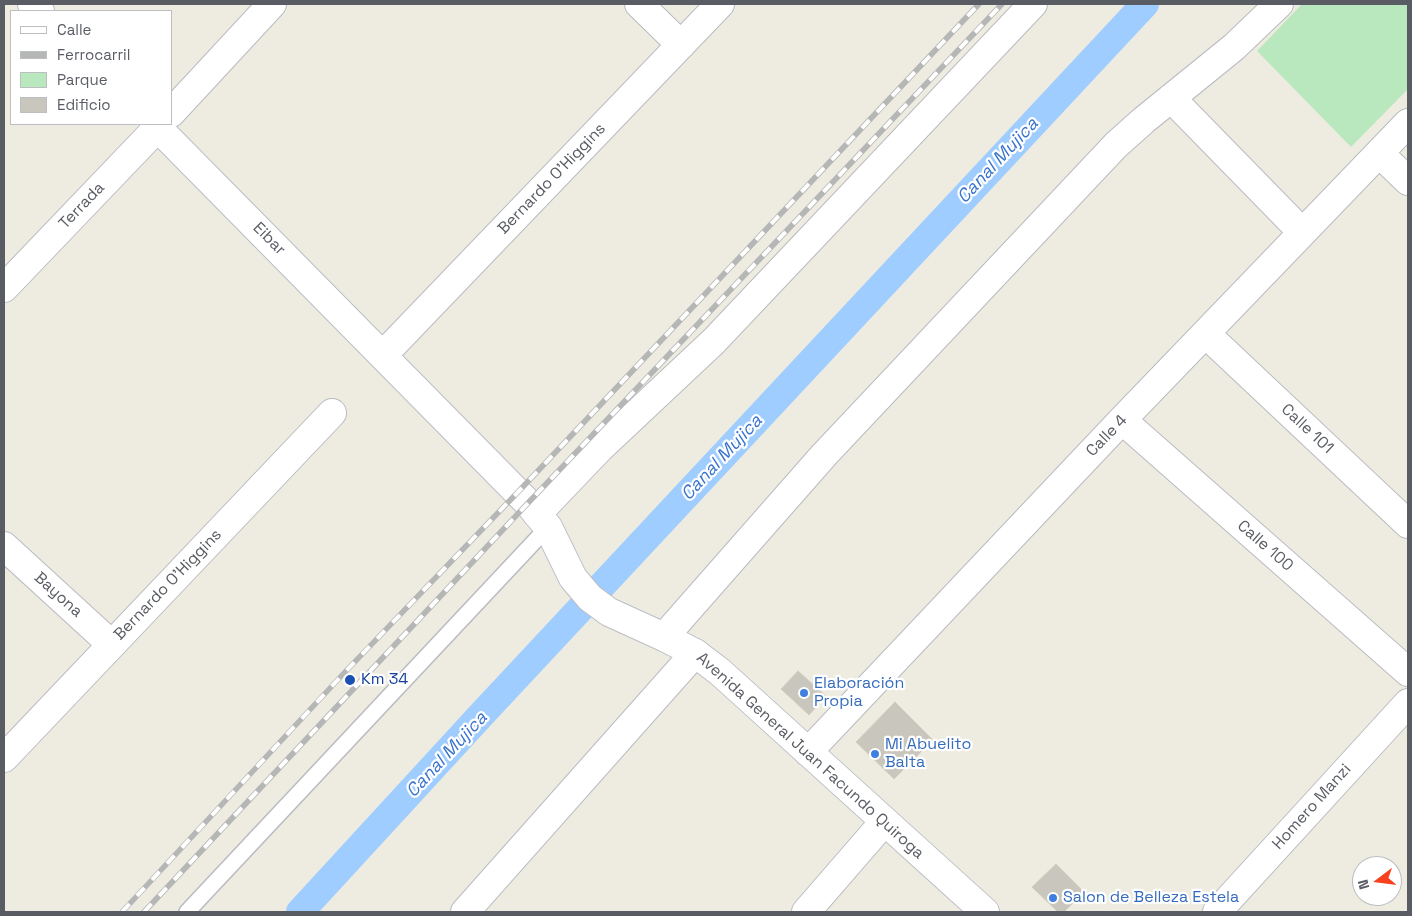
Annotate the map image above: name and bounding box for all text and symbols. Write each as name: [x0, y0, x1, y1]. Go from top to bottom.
legend: [10, 10, 172, 125]
text: Calle: [57, 20, 92, 39]
text: Ferrocarril: [57, 45, 130, 64]
text: Parque: [57, 70, 108, 89]
text: Edificio: [57, 95, 111, 114]
water label: Canal Mujica: [953, 114, 1043, 208]
street label: Bernardo O'Higgins: [494, 120, 610, 238]
street label: Terrada: [55, 179, 109, 233]
street label: Eibar: [249, 219, 289, 259]
street label: Calle 101: [1277, 400, 1337, 458]
water label: Canal Mujica: [677, 411, 767, 505]
street label: Calle 4: [1082, 411, 1132, 461]
street label: Calle 100: [1233, 516, 1297, 576]
street label: Bernardo O'Higgins: [110, 526, 226, 644]
street label: Bayona: [30, 568, 86, 622]
street label: Avenida General Juan Facundo Quiroga: [692, 649, 928, 863]
place label: Km 34: [361, 670, 408, 690]
marker: Km 34: [343, 673, 357, 687]
place label: Elaboración Propia: [814, 674, 904, 712]
marker: Elaboración Propia: [798, 687, 810, 699]
water label: Canal Mujica: [402, 708, 492, 802]
place label: Mi Abuelito Balta: [885, 735, 971, 773]
marker: Mi Abuelito Balta: [869, 748, 881, 760]
street label: Homero Manzi: [1269, 760, 1355, 854]
north arrow: [1352, 856, 1402, 906]
text: N: [1354, 878, 1373, 891]
place label: Salon de Belleza Estela: [1063, 888, 1239, 908]
marker: Salon de Belleza Estela: [1047, 892, 1059, 904]

